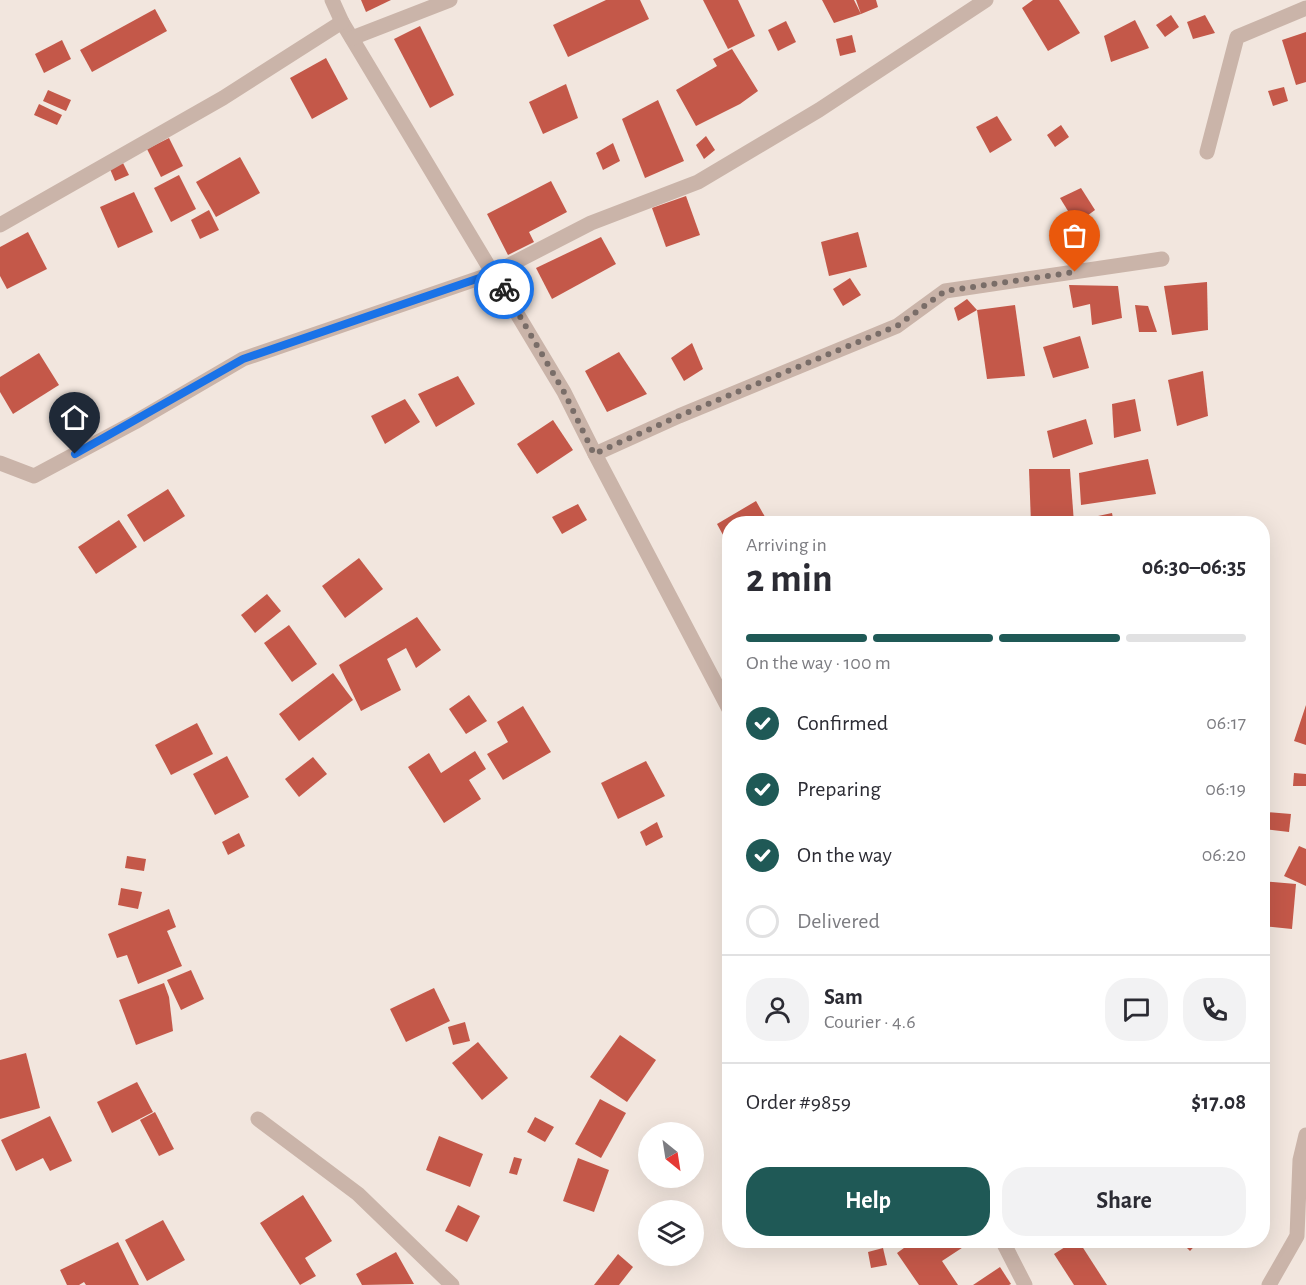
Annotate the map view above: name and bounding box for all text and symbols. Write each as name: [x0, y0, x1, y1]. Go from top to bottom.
pin: [1049, 210, 1100, 272]
icon: bag: [1058, 219, 1091, 252]
courier: [474, 259, 534, 319]
icon: bike: [488, 273, 521, 306]
pin: [49, 392, 100, 454]
icon: home: [58, 401, 91, 434]
text: Arriving in: [746, 535, 827, 555]
text: 06:30–06:35: [1142, 556, 1246, 578]
text: 2 min: [746, 560, 833, 599]
text: On the way · 100 m: [746, 653, 891, 673]
icon: check: [746, 707, 779, 740]
text: Confirmed: [797, 712, 888, 734]
text: 06:17: [1206, 713, 1246, 733]
icon: check: [746, 773, 779, 806]
text: Preparing: [797, 778, 881, 800]
text: 06:19: [1205, 779, 1246, 799]
icon: check: [746, 839, 779, 872]
text: On the way: [797, 844, 892, 866]
text: 06:20: [1202, 845, 1246, 865]
text: Delivered: [797, 910, 880, 932]
button: person: [746, 978, 809, 1041]
button: chat: [1105, 978, 1168, 1041]
button: phone: [1183, 978, 1246, 1041]
text: Sam: [824, 986, 863, 1008]
text: Courier · 4.6: [824, 1012, 916, 1032]
text: Order #9859: [746, 1091, 851, 1113]
text: $17.08: [1191, 1091, 1246, 1113]
north arrow: [638, 1122, 704, 1188]
map controls: [638, 1122, 704, 1266]
button: Help: [746, 1167, 990, 1236]
button: Share: [1002, 1167, 1246, 1236]
button: layers: [638, 1200, 704, 1266]

